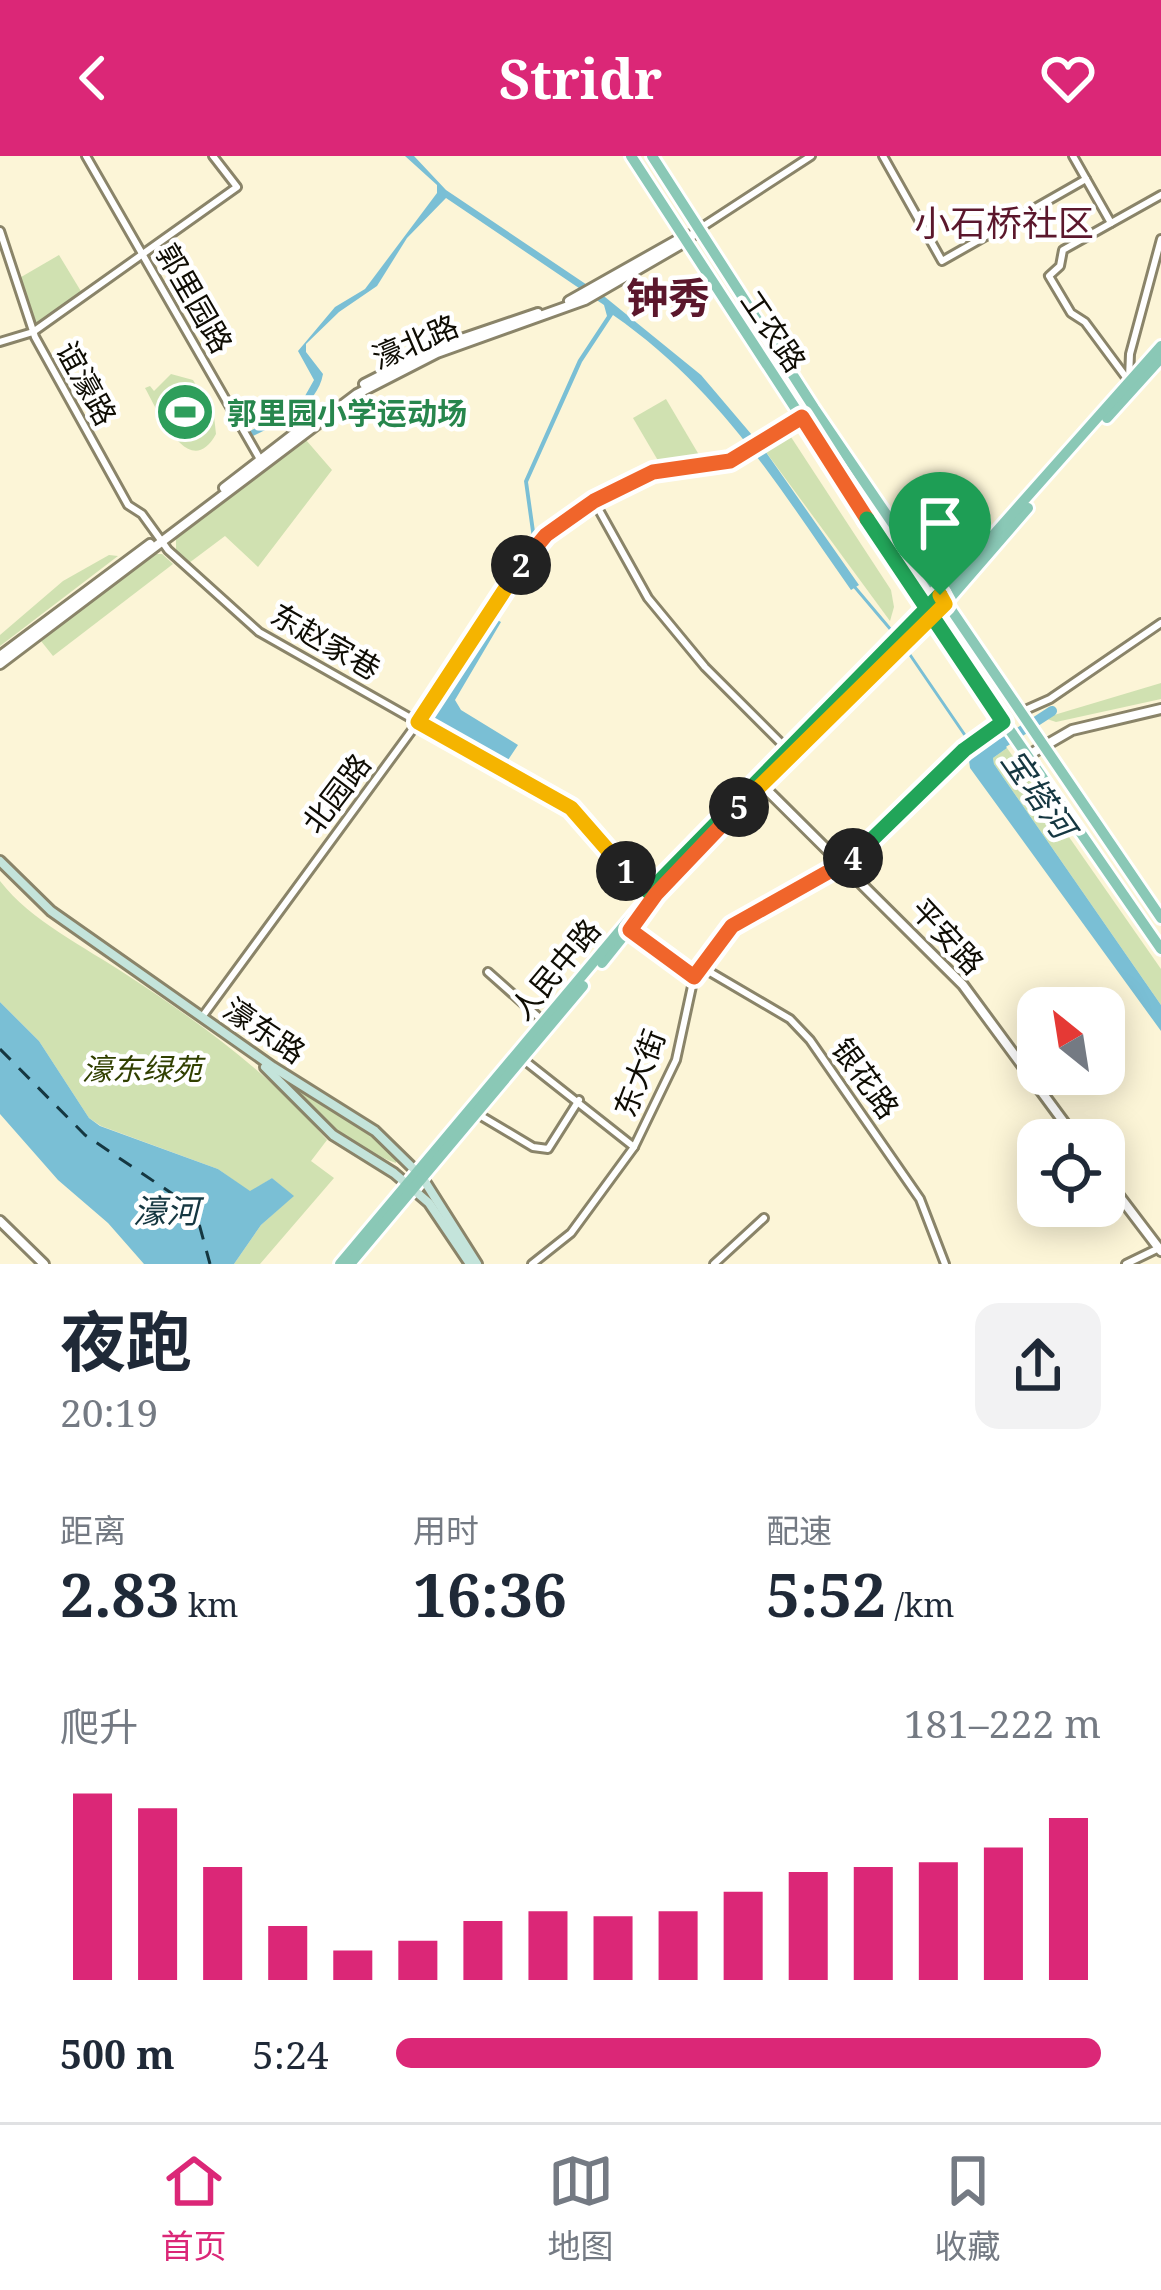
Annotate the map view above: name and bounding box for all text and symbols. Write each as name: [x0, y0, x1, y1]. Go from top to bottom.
text: Stridr: [499, 41, 662, 115]
icon: back: [60, 45, 126, 111]
icon: heart: [1035, 45, 1101, 111]
district label: 小石桥社区: [914, 198, 1094, 247]
street label: 郭里园路: [147, 236, 243, 360]
district label: 钟秀: [626, 268, 710, 325]
street label: 工农路: [732, 282, 816, 380]
street label: 濠北路: [366, 305, 464, 377]
street label: 谊濠路: [47, 334, 127, 432]
sports icon: 郭里园小学运动场: [154, 381, 216, 443]
place label: 郭里园小学运动场: [227, 392, 467, 433]
pin: [889, 472, 991, 595]
icon: arrive: [907, 490, 973, 556]
pin: 2: [491, 535, 551, 595]
text: 2: [512, 542, 530, 587]
street label: 东赵家巷: [264, 593, 388, 689]
water label: 宝塔河: [992, 740, 1089, 851]
street label: 北园路: [293, 745, 379, 841]
pin: 5: [709, 777, 769, 837]
text: 5: [730, 784, 748, 829]
pin: 4: [823, 828, 883, 888]
text: 4: [844, 835, 862, 880]
pin: 1: [596, 841, 656, 901]
text: 1: [617, 848, 635, 893]
street label: 平安路: [902, 889, 994, 983]
street label: 人民中路: [501, 910, 609, 1028]
north arrow: [1017, 987, 1125, 1095]
map controls: [1017, 987, 1125, 1227]
street label: 濠东路: [216, 988, 314, 1072]
street label: 东大街: [604, 1024, 674, 1122]
street label: 银花路: [823, 1030, 909, 1126]
park label: 濠东绿苑: [82, 1048, 206, 1089]
button: locate: [1017, 1119, 1125, 1227]
water label: 濠河: [133, 1188, 205, 1233]
text: 夜跑: [60, 1295, 192, 1385]
button: share: [975, 1303, 1101, 1429]
text: 20:19: [60, 1385, 158, 1438]
text: 距离: [60, 1508, 126, 1553]
text: 用时: [413, 1508, 479, 1553]
text: 配速: [766, 1508, 832, 1553]
text: 2.83: [60, 1553, 179, 1635]
text: 16:36: [413, 1553, 567, 1635]
text: 5:52: [766, 1553, 886, 1635]
text: km: [179, 1582, 238, 1627]
text: /km: [886, 1582, 955, 1627]
text: 181–222 m: [904, 1696, 1101, 1749]
text: 爬升: [60, 1699, 138, 1752]
text: 500 m: [60, 2027, 175, 2080]
text: 5:24: [252, 2027, 329, 2080]
tab: 首页: [161, 2148, 227, 2268]
tab: 地图: [548, 2148, 614, 2268]
tab: 收藏: [935, 2148, 1001, 2268]

